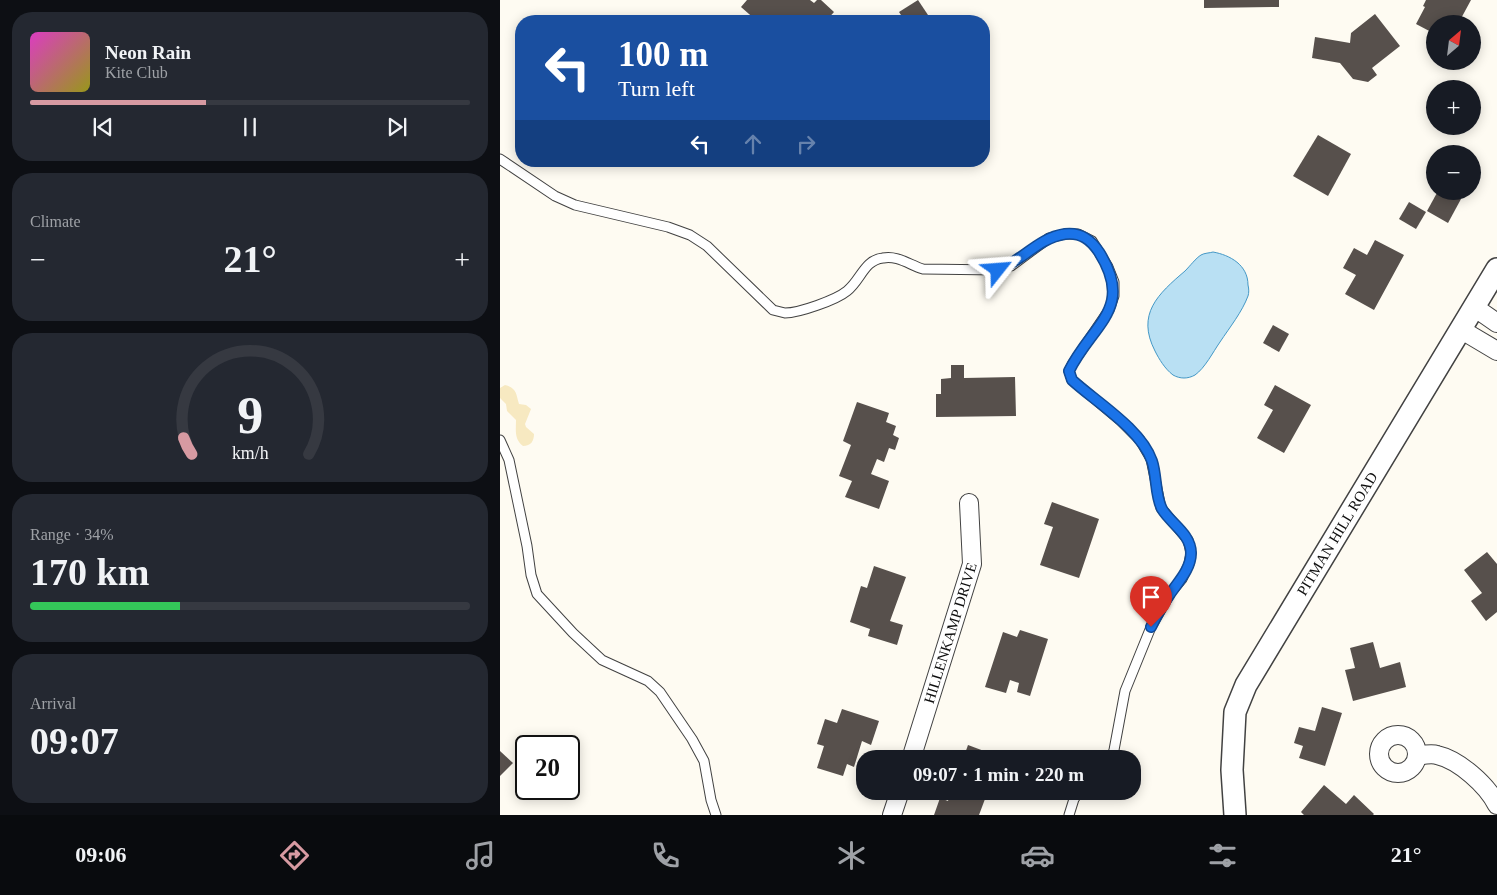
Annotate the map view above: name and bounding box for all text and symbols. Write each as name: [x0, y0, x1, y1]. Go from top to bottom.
north arrow: [1426, 15, 1481, 70]
map controls: [1426, 15, 1481, 200]
icon: left: [535, 35, 600, 100]
text: 100 m: [618, 35, 708, 74]
text: Neon Rain: [105, 42, 191, 63]
text: Kite Club: [105, 64, 168, 81]
text: Turn left: [618, 76, 695, 101]
button: +: [1426, 80, 1481, 135]
icon: previous: [89, 113, 117, 141]
icon: pause: [236, 113, 264, 141]
icon: next: [383, 113, 411, 141]
icon: left: [686, 130, 714, 158]
icon: ahead: [739, 130, 767, 158]
icon: right: [792, 130, 820, 158]
button: −: [1426, 145, 1481, 200]
text: Climate: [30, 213, 81, 230]
text: 21°: [223, 238, 277, 280]
position arrow: [971, 243, 1023, 295]
text: −: [30, 244, 46, 275]
text: +: [454, 244, 470, 275]
text: 9: [237, 387, 263, 444]
text: km/h: [232, 443, 268, 463]
street label: PITMAN HILL ROAD: [1294, 469, 1381, 598]
text: Range · 34%: [30, 526, 114, 543]
text: 170 km: [30, 551, 149, 593]
street label: HILLENKAMP DRIVE: [921, 561, 980, 705]
pin: [1130, 576, 1172, 627]
icon: arrive: [1137, 583, 1165, 611]
text: Arrival: [30, 695, 76, 712]
text: 09:07: [30, 720, 119, 762]
speed limit sign: 20: [515, 735, 580, 800]
text: 09:07 · 1 min · 220 m: [913, 764, 1084, 785]
icon: directions: [277, 838, 312, 873]
icon: music: [463, 838, 498, 873]
icon: phone: [648, 838, 683, 873]
icon: climate: [834, 838, 869, 873]
icon: car: [1020, 838, 1055, 873]
icon: filters: [1205, 838, 1240, 873]
text: 09:06: [75, 842, 127, 867]
text: 21°: [1391, 842, 1422, 867]

